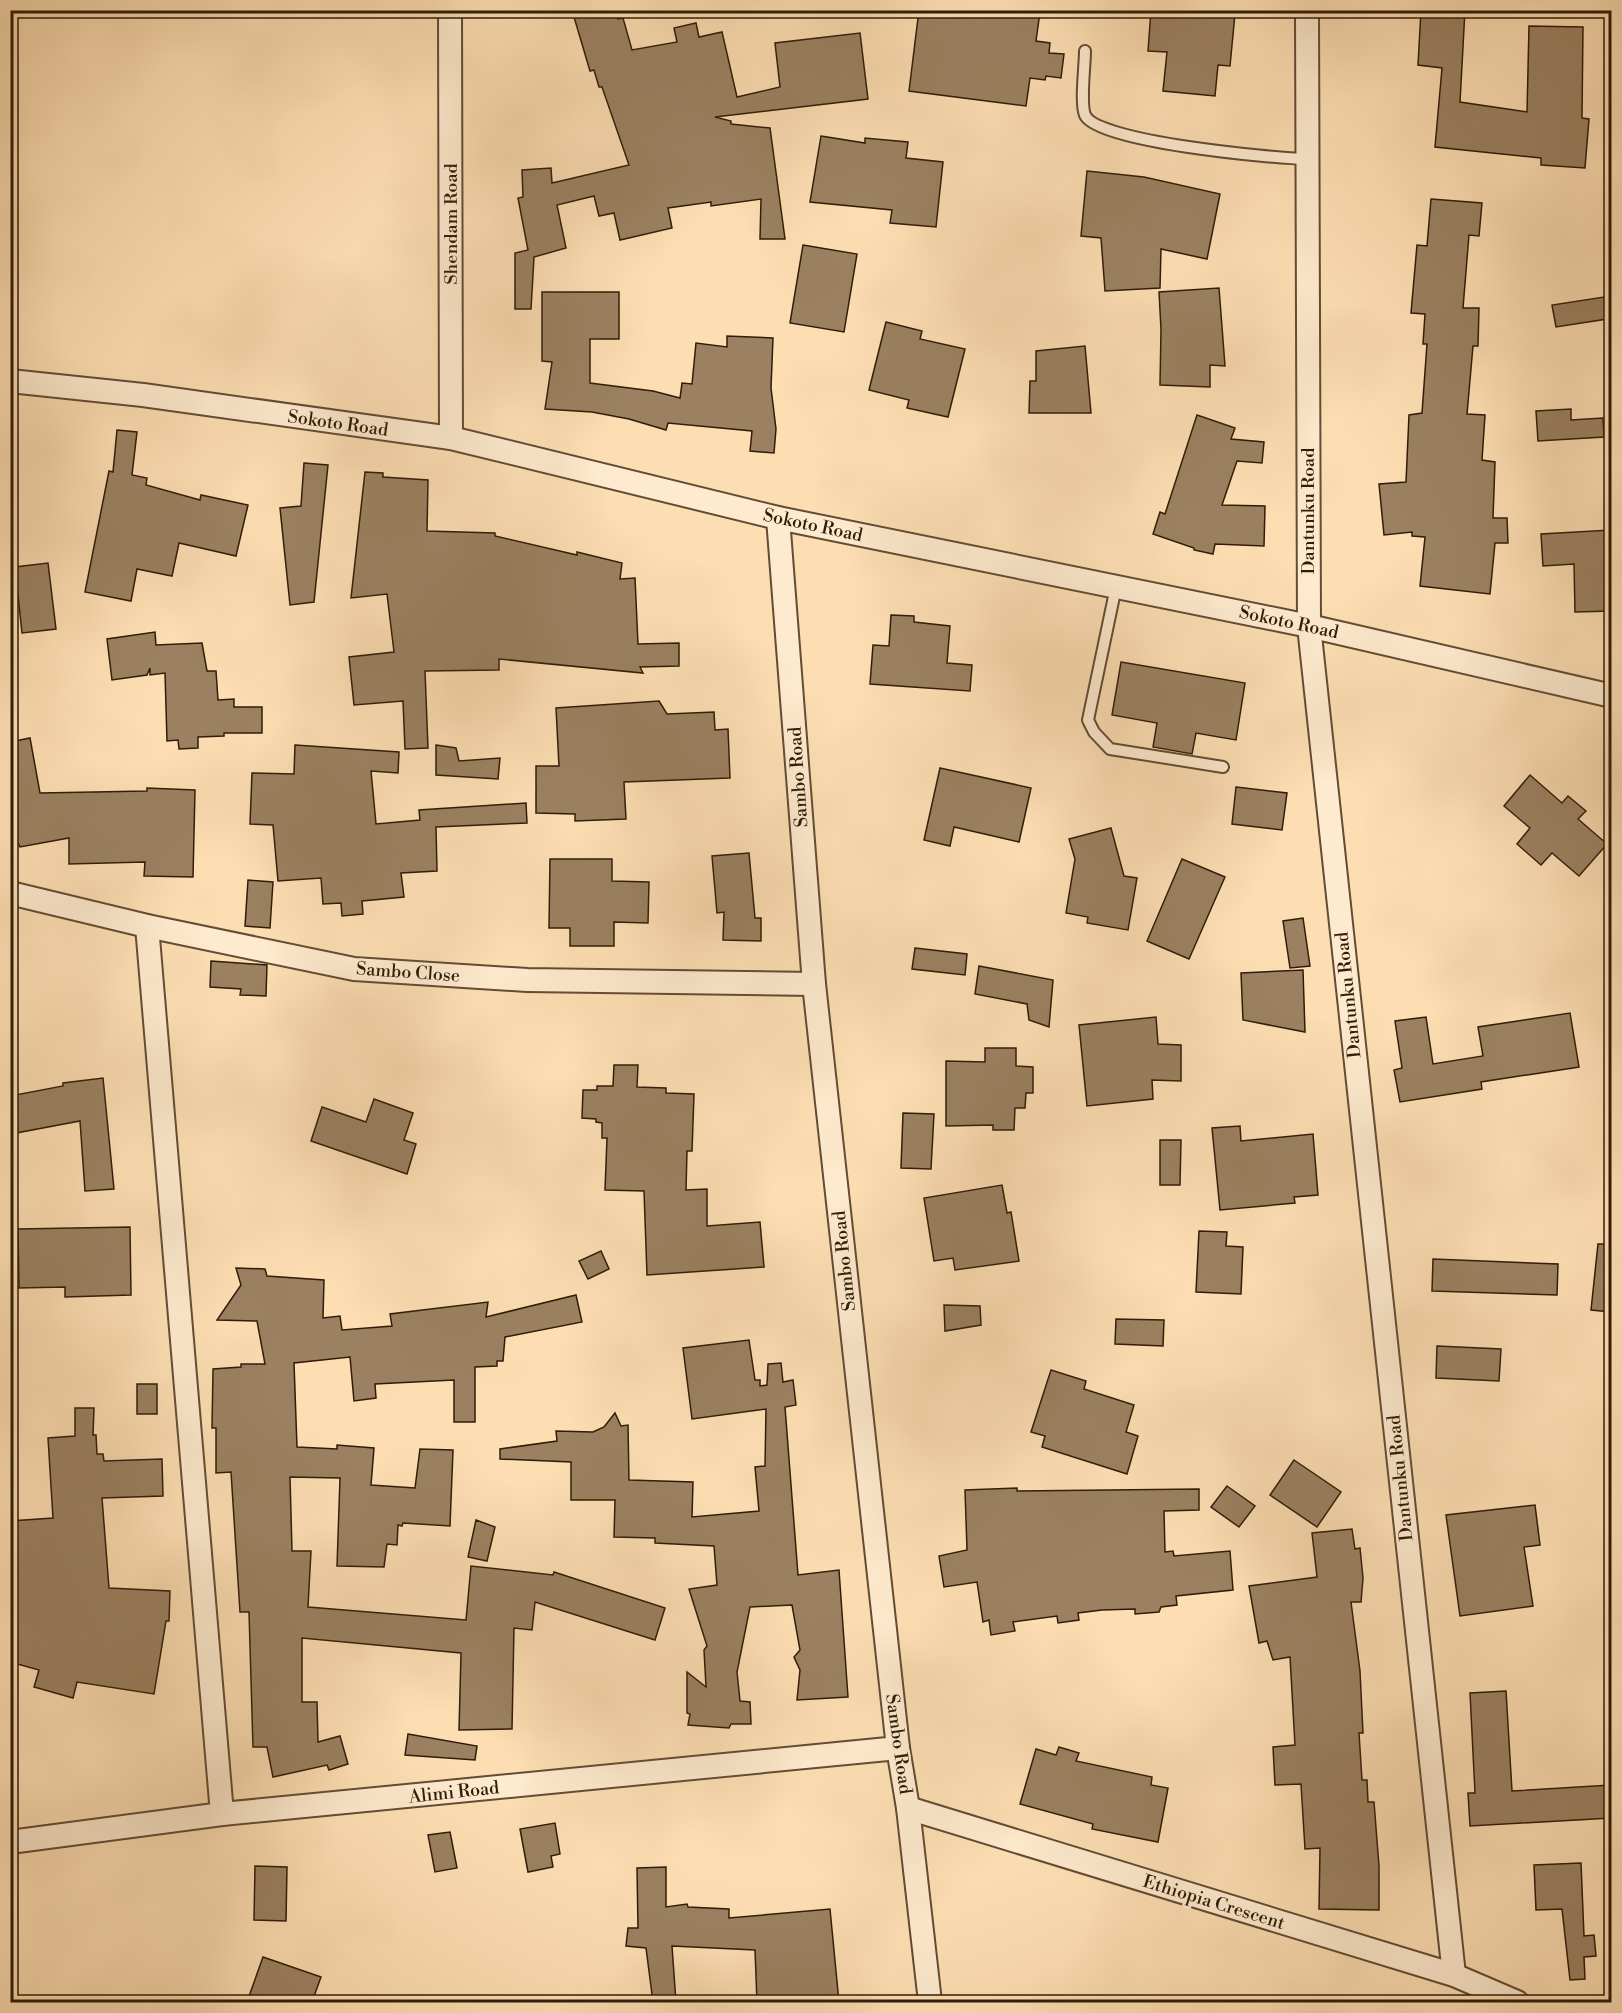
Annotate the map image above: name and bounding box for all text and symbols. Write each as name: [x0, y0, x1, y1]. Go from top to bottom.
street label: Shendam Road: [440, 163, 463, 285]
street label: Sokoto Road: [286, 405, 390, 442]
street label: Dantunku Road: [1297, 447, 1320, 574]
street label: Sokoto Road: [761, 504, 866, 547]
street label: Sokoto Road: [1237, 601, 1342, 644]
street label: Sambo Road: [783, 725, 813, 828]
street label: Dantunku Road: [1330, 930, 1367, 1059]
street label: Sambo Close: [355, 957, 461, 988]
street label: Sambo Road: [828, 1209, 861, 1312]
street label: Dantunku Road: [1382, 1413, 1419, 1542]
street label: Sambo Road: [880, 1692, 917, 1796]
street label: Alimi Road: [407, 1776, 501, 1809]
street label: Ethiopia Crescent: [1140, 1870, 1288, 1935]

